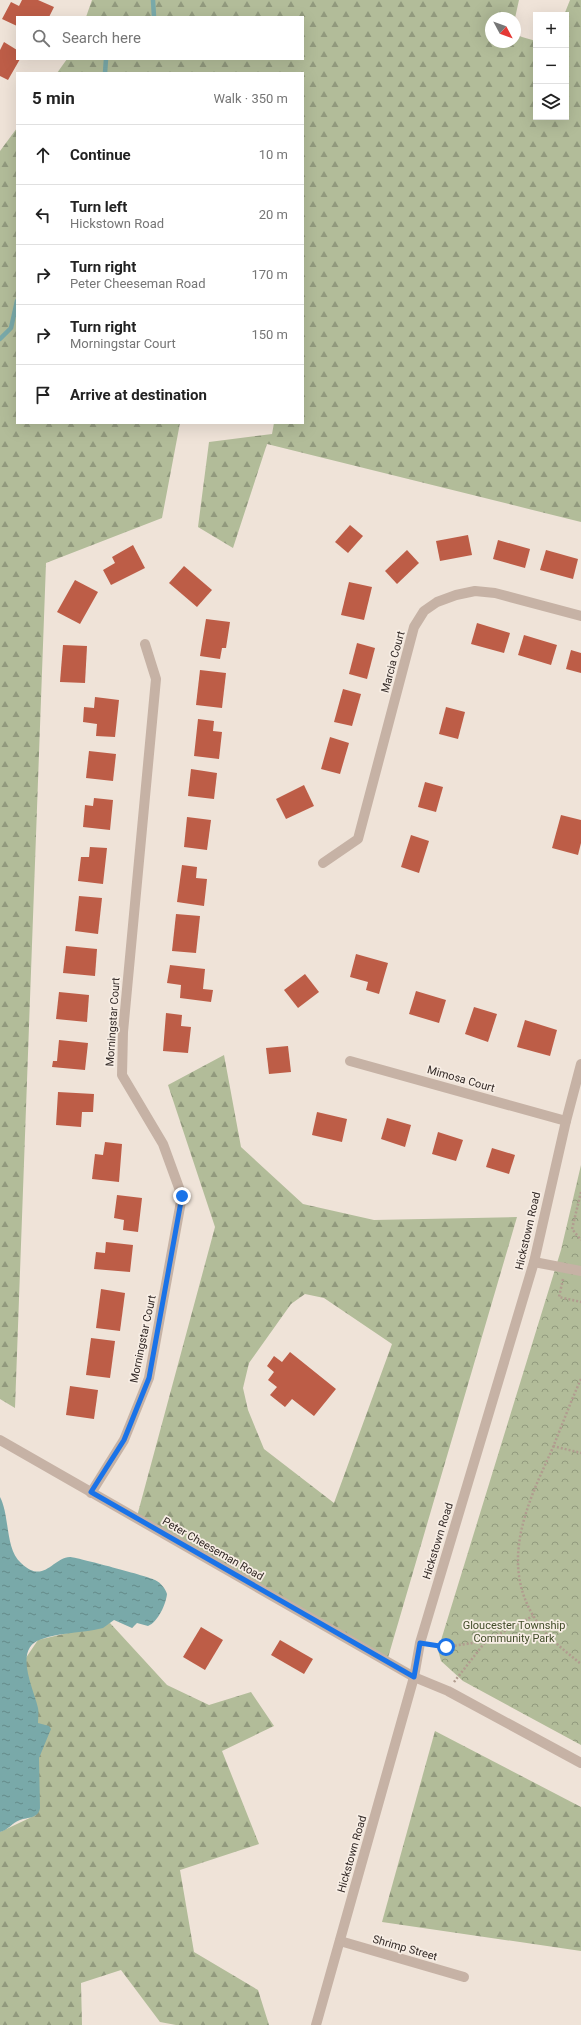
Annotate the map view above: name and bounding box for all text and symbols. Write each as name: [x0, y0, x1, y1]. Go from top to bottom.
north arrow: [485, 12, 521, 48]
map controls: [533, 12, 569, 120]
button: +: [533, 12, 569, 48]
search box: [16, 16, 304, 60]
icon: search: [30, 27, 52, 49]
text: Search here: [62, 29, 141, 47]
button: −: [533, 48, 569, 84]
button: layers: [533, 84, 569, 120]
text: 5 min: [32, 88, 75, 108]
text: Walk · 350 m: [213, 91, 288, 106]
icon: ahead: [32, 144, 54, 166]
text: Continue: [70, 146, 131, 164]
text: 10 m: [259, 147, 288, 162]
text: Turn left: [70, 198, 127, 216]
icon: left: [32, 204, 54, 226]
text: 20 m: [259, 207, 288, 222]
text: Hickstown Road: [70, 216, 164, 231]
text: Turn right: [70, 258, 136, 276]
icon: right: [32, 264, 54, 286]
text: 170 m: [251, 267, 288, 282]
text: Peter Cheeseman Road: [70, 276, 206, 291]
text: Turn right: [70, 318, 136, 336]
icon: right: [32, 324, 54, 346]
text: 150 m: [251, 327, 288, 342]
text: Morningstar Court: [70, 336, 176, 351]
icon: arrive: [32, 384, 54, 406]
text: Arrive at destination: [70, 386, 207, 404]
street label: Marcia Court: [379, 629, 408, 694]
street label: Morningstar Court: [103, 977, 123, 1067]
street label: Mimosa Court: [426, 1063, 497, 1095]
route end: [173, 1187, 191, 1205]
street label: Hickstown Road: [513, 1191, 543, 1271]
street label: Morningstar Court: [127, 1294, 159, 1384]
street label: Hickstown Road: [420, 1501, 456, 1581]
street label: Peter Cheeseman Road: [160, 1515, 266, 1583]
park label: Gloucester Township Community Park: [463, 1619, 565, 1645]
route start: [437, 1638, 455, 1656]
street label: Hickstown Road: [335, 1814, 369, 1894]
street label: Shrimp Street: [371, 1933, 439, 1964]

